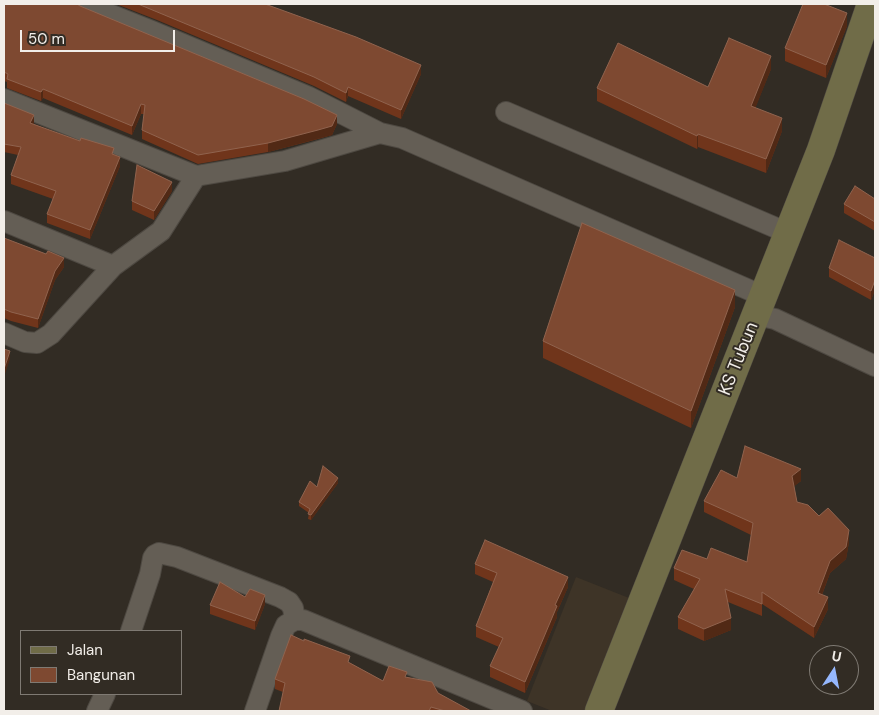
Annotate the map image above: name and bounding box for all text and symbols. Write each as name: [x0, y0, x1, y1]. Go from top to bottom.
scale bar: [22, 20, 178, 52]
text: 50 m: [28, 29, 65, 49]
street label: KS Tubun: [715, 319, 763, 399]
legend: [20, 630, 182, 695]
text: Jalan: [67, 640, 103, 660]
north arrow: [809, 645, 859, 695]
text: U: [830, 647, 843, 666]
text: Bangunan: [67, 665, 135, 685]

